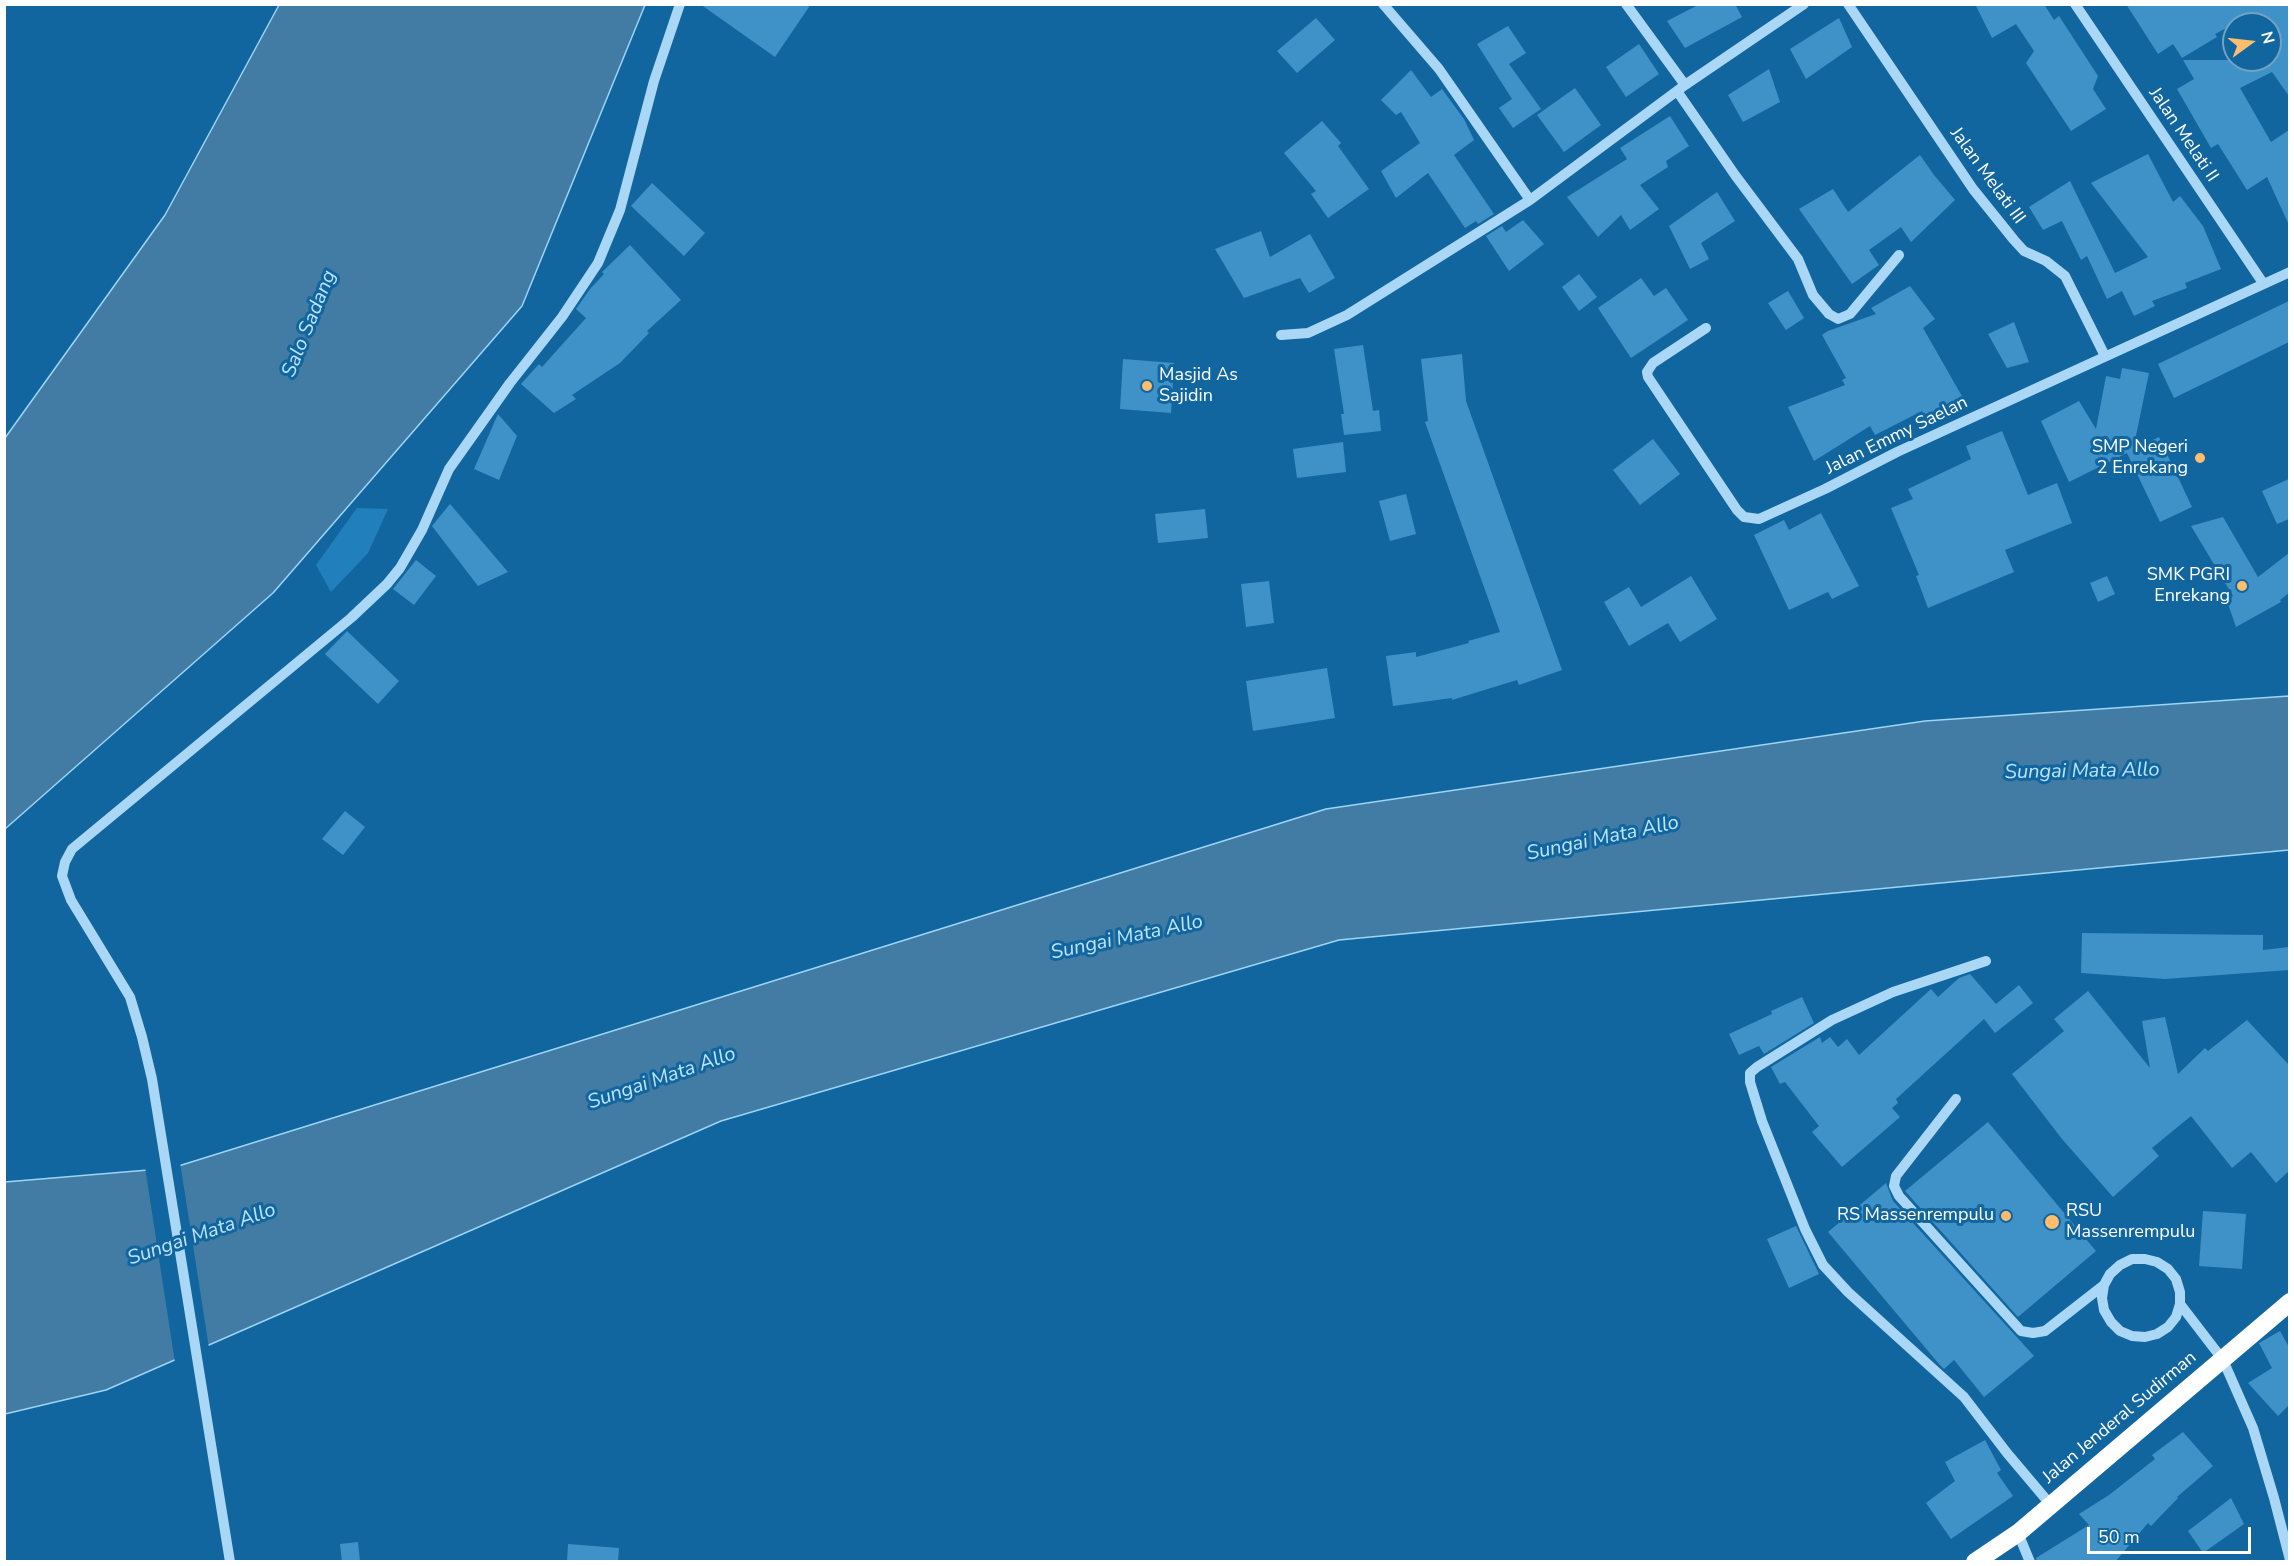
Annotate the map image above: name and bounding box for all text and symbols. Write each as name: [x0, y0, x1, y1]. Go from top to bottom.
north arrow: [2222, 12, 2282, 72]
text: N: [2255, 29, 2280, 46]
street label: Jalan Melati II: [2144, 84, 2222, 186]
street label: Jalan Melati III: [1945, 124, 2029, 228]
water label: Salo Sadang: [278, 267, 342, 381]
place label: Masjid As Sajidin: [1159, 365, 1238, 407]
marker: Masjid As Sajidin: [1140, 379, 1154, 393]
street label: Jalan Emmy Saelan: [1822, 392, 1972, 480]
place label: SMP Negeri 2 Enrekang: [2092, 437, 2188, 480]
marker: SMP Negeri 2 Enrekang: [2193, 451, 2207, 465]
place label: SMK PGRI Enrekang: [2147, 565, 2230, 608]
marker: SMK PGRI Enrekang: [2235, 579, 2249, 593]
water label: Sungai Mata Allo: [2004, 759, 2160, 785]
water label: Sungai Mata Allo: [1525, 811, 1681, 867]
water label: Sungai Mata Allo: [1049, 910, 1205, 966]
water label: Sungai Mata Allo: [585, 1042, 739, 1116]
water label: Sungai Mata Allo: [125, 1198, 279, 1272]
place label: RSU Massenrempulu: [2066, 1201, 2195, 1244]
place label: RS Massenrempulu: [1837, 1205, 1994, 1227]
marker: RS Massenrempulu: [1999, 1209, 2013, 1223]
marker: RSU Massenrempulu: [2043, 1213, 2061, 1231]
street label: Jalan Jenderal Sudirman: [2039, 1347, 2201, 1489]
scale bar: [2090, 1515, 2254, 1553]
text: 50 m: [2098, 1525, 2140, 1549]

